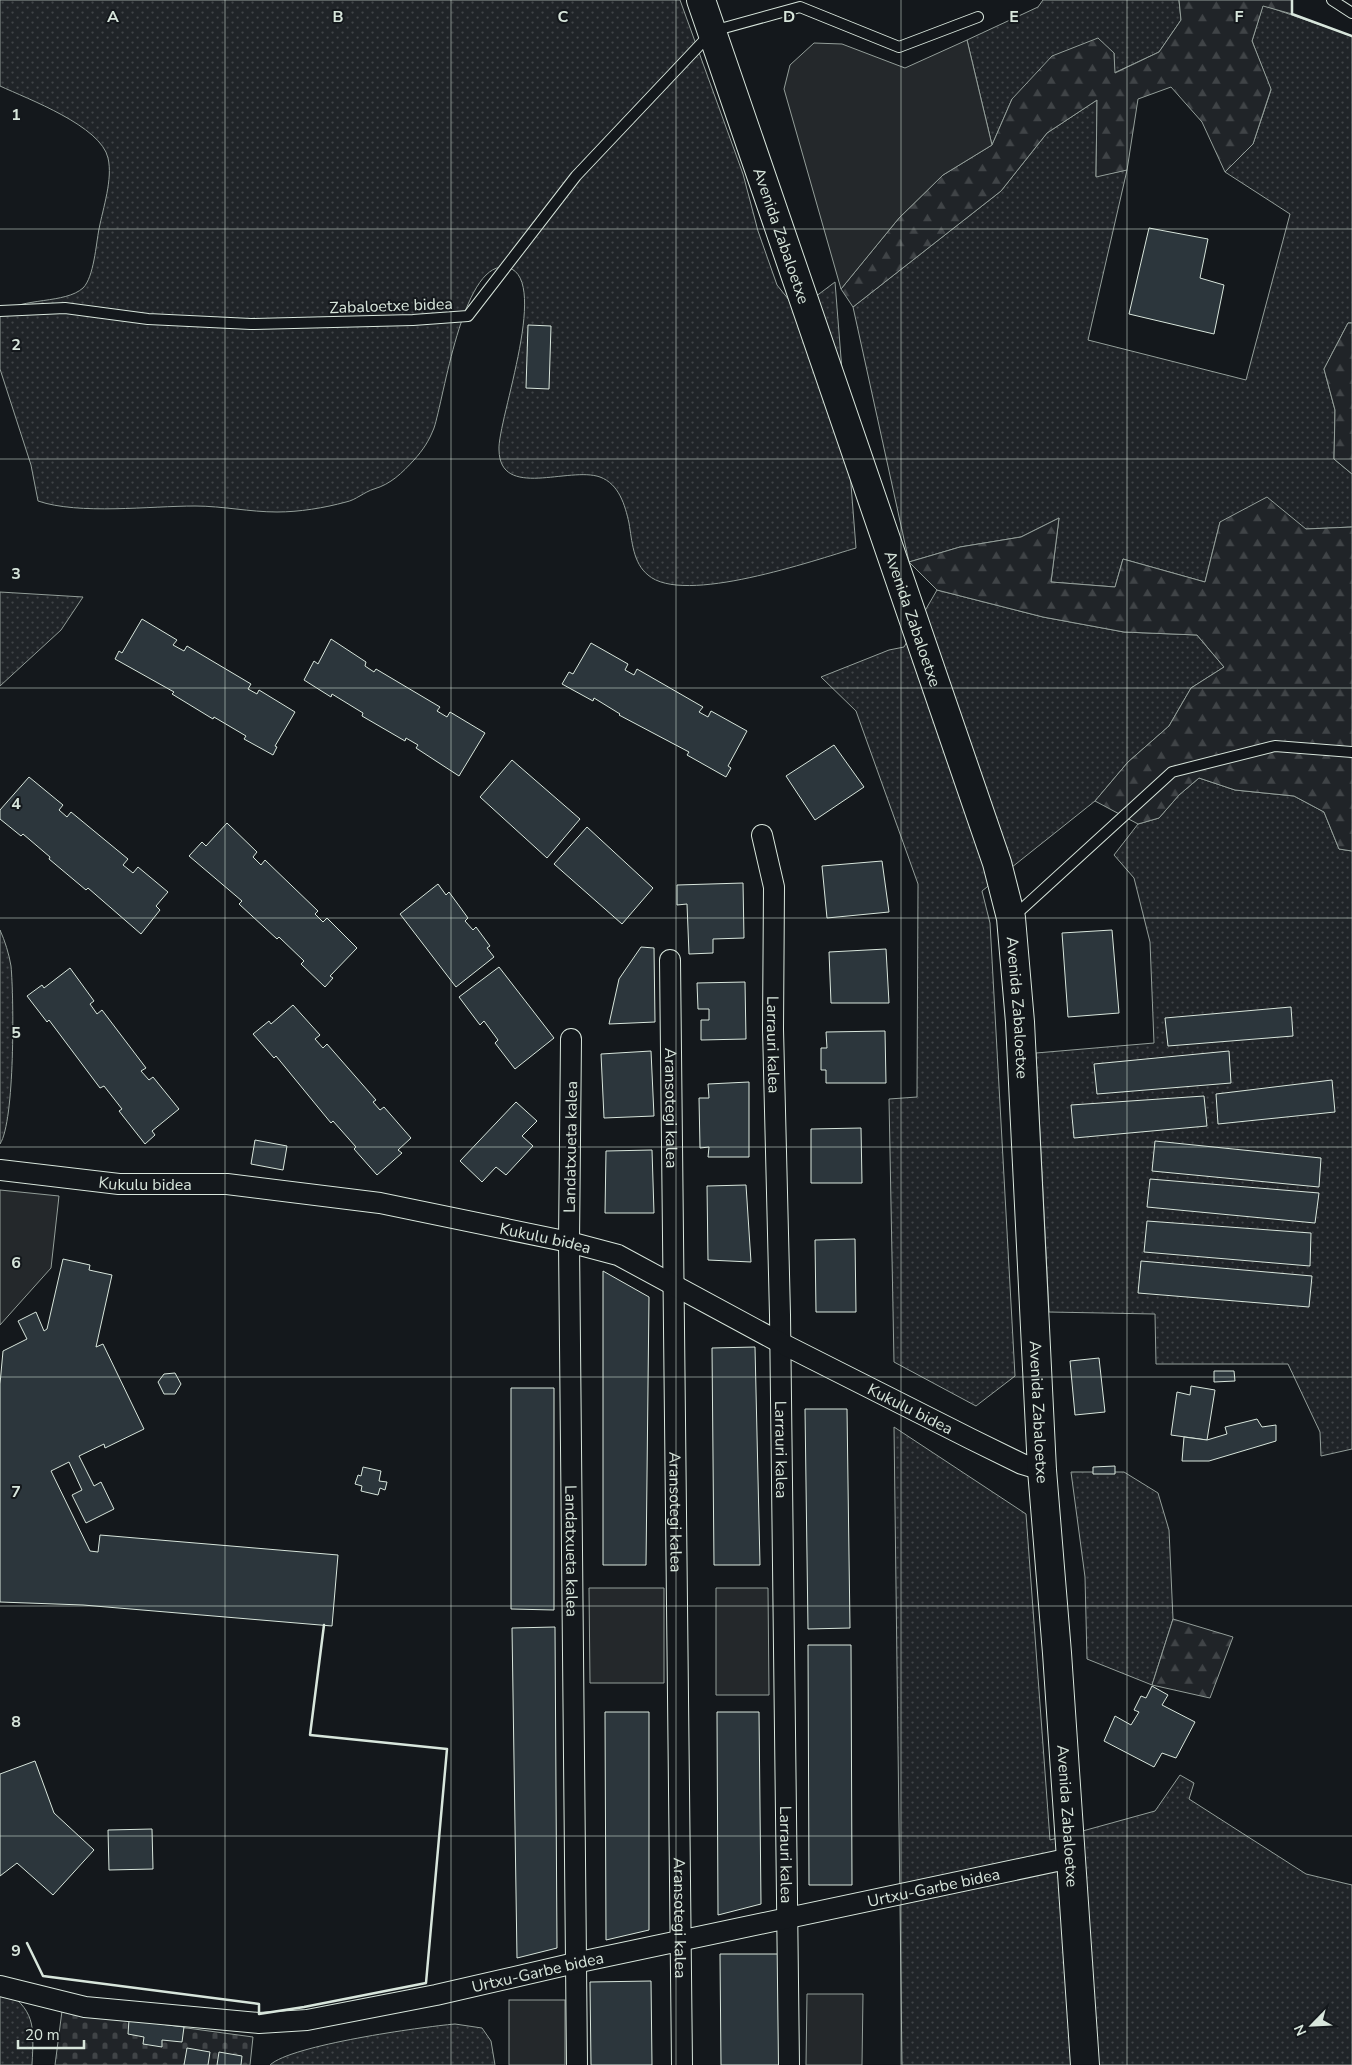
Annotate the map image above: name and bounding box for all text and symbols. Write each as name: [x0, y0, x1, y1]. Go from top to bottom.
text: A: [107, 6, 119, 28]
text: B: [332, 6, 344, 28]
text: C: [558, 6, 569, 28]
text: D: [783, 6, 795, 28]
text: E: [1009, 6, 1019, 28]
text: F: [1235, 6, 1244, 28]
text: 1: [11, 104, 21, 126]
street label: Avenida Zabaloetxe: [747, 165, 814, 307]
street label: Zabaloetxe bidea: [329, 293, 453, 319]
text: 2: [11, 334, 21, 356]
street label: Avenida Zabaloetxe: [879, 548, 946, 690]
text: 3: [11, 563, 21, 585]
text: 4: [11, 793, 21, 815]
street label: Avenida Zabaloetxe: [1001, 936, 1033, 1079]
street label: Larrauri kalea: [761, 996, 785, 1094]
text: 5: [11, 1022, 21, 1044]
street label: Aransotegi kalea: [659, 1047, 682, 1169]
street label: Landatxueta kalea: [559, 1081, 583, 1213]
street label: Kukulu bidea: [97, 1172, 192, 1196]
street label: Kukulu bidea: [498, 1218, 593, 1259]
text: 6: [11, 1252, 21, 1274]
street label: Avenida Zabaloetxe: [1024, 1340, 1053, 1484]
street label: Kukulu bidea: [864, 1379, 957, 1440]
street label: Larrauri kalea: [769, 1401, 792, 1499]
street label: Aransotegi kalea: [663, 1451, 687, 1572]
text: 7: [11, 1481, 21, 1503]
street label: Landatxueta kalea: [559, 1485, 583, 1617]
text: 8: [11, 1711, 21, 1733]
street label: Avenida Zabaloetxe: [1051, 1744, 1083, 1888]
street label: Larrauri kalea: [774, 1806, 797, 1903]
street label: Aransotegi kalea: [668, 1857, 691, 1978]
street label: Urtxu-Garbe bidea: [866, 1863, 1002, 1913]
text: 9: [11, 1940, 21, 1962]
street label: Urtxu-Garbe bidea: [470, 1947, 606, 1998]
north arrow: [1287, 2000, 1337, 2050]
scale bar: [18, 2018, 84, 2050]
text: N: [1290, 2021, 1311, 2039]
text: 20 m: [25, 2025, 60, 2045]

